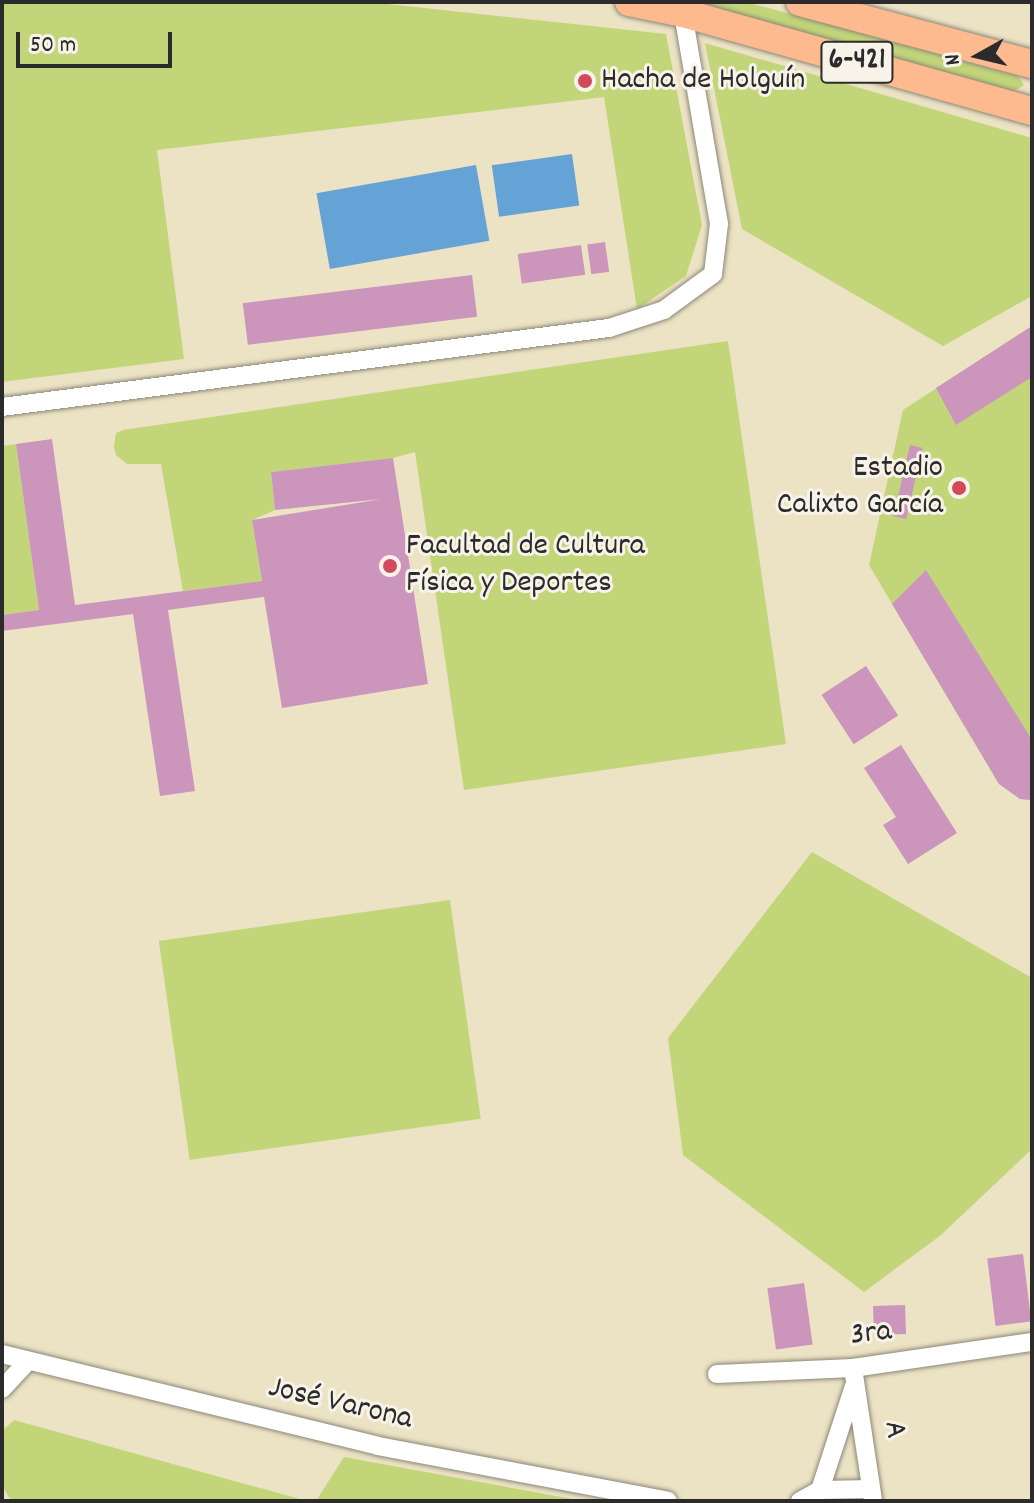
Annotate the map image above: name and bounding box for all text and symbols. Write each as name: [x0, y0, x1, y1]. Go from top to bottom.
scale bar: [20, 16, 176, 66]
north arrow: [938, 16, 1018, 96]
text: 50 m: [30, 29, 76, 63]
road number: 6-421: [819, 36, 895, 88]
text: N: [938, 52, 970, 67]
place label: Hacha de Holguín: [601, 62, 805, 100]
marker: Hacha de Holguín: [576, 72, 594, 90]
place label: Estadio Calixto García: [777, 451, 943, 526]
marker: Estadio Calixto García: [950, 479, 968, 497]
place label: Facultad de Cultura Física y Deportes: [406, 529, 645, 604]
marker: Facultad de Cultura Física y Deportes: [381, 557, 399, 575]
street label: 3ra: [848, 1313, 894, 1357]
street label: José Varona: [264, 1370, 416, 1440]
street label: A: [873, 1419, 913, 1441]

